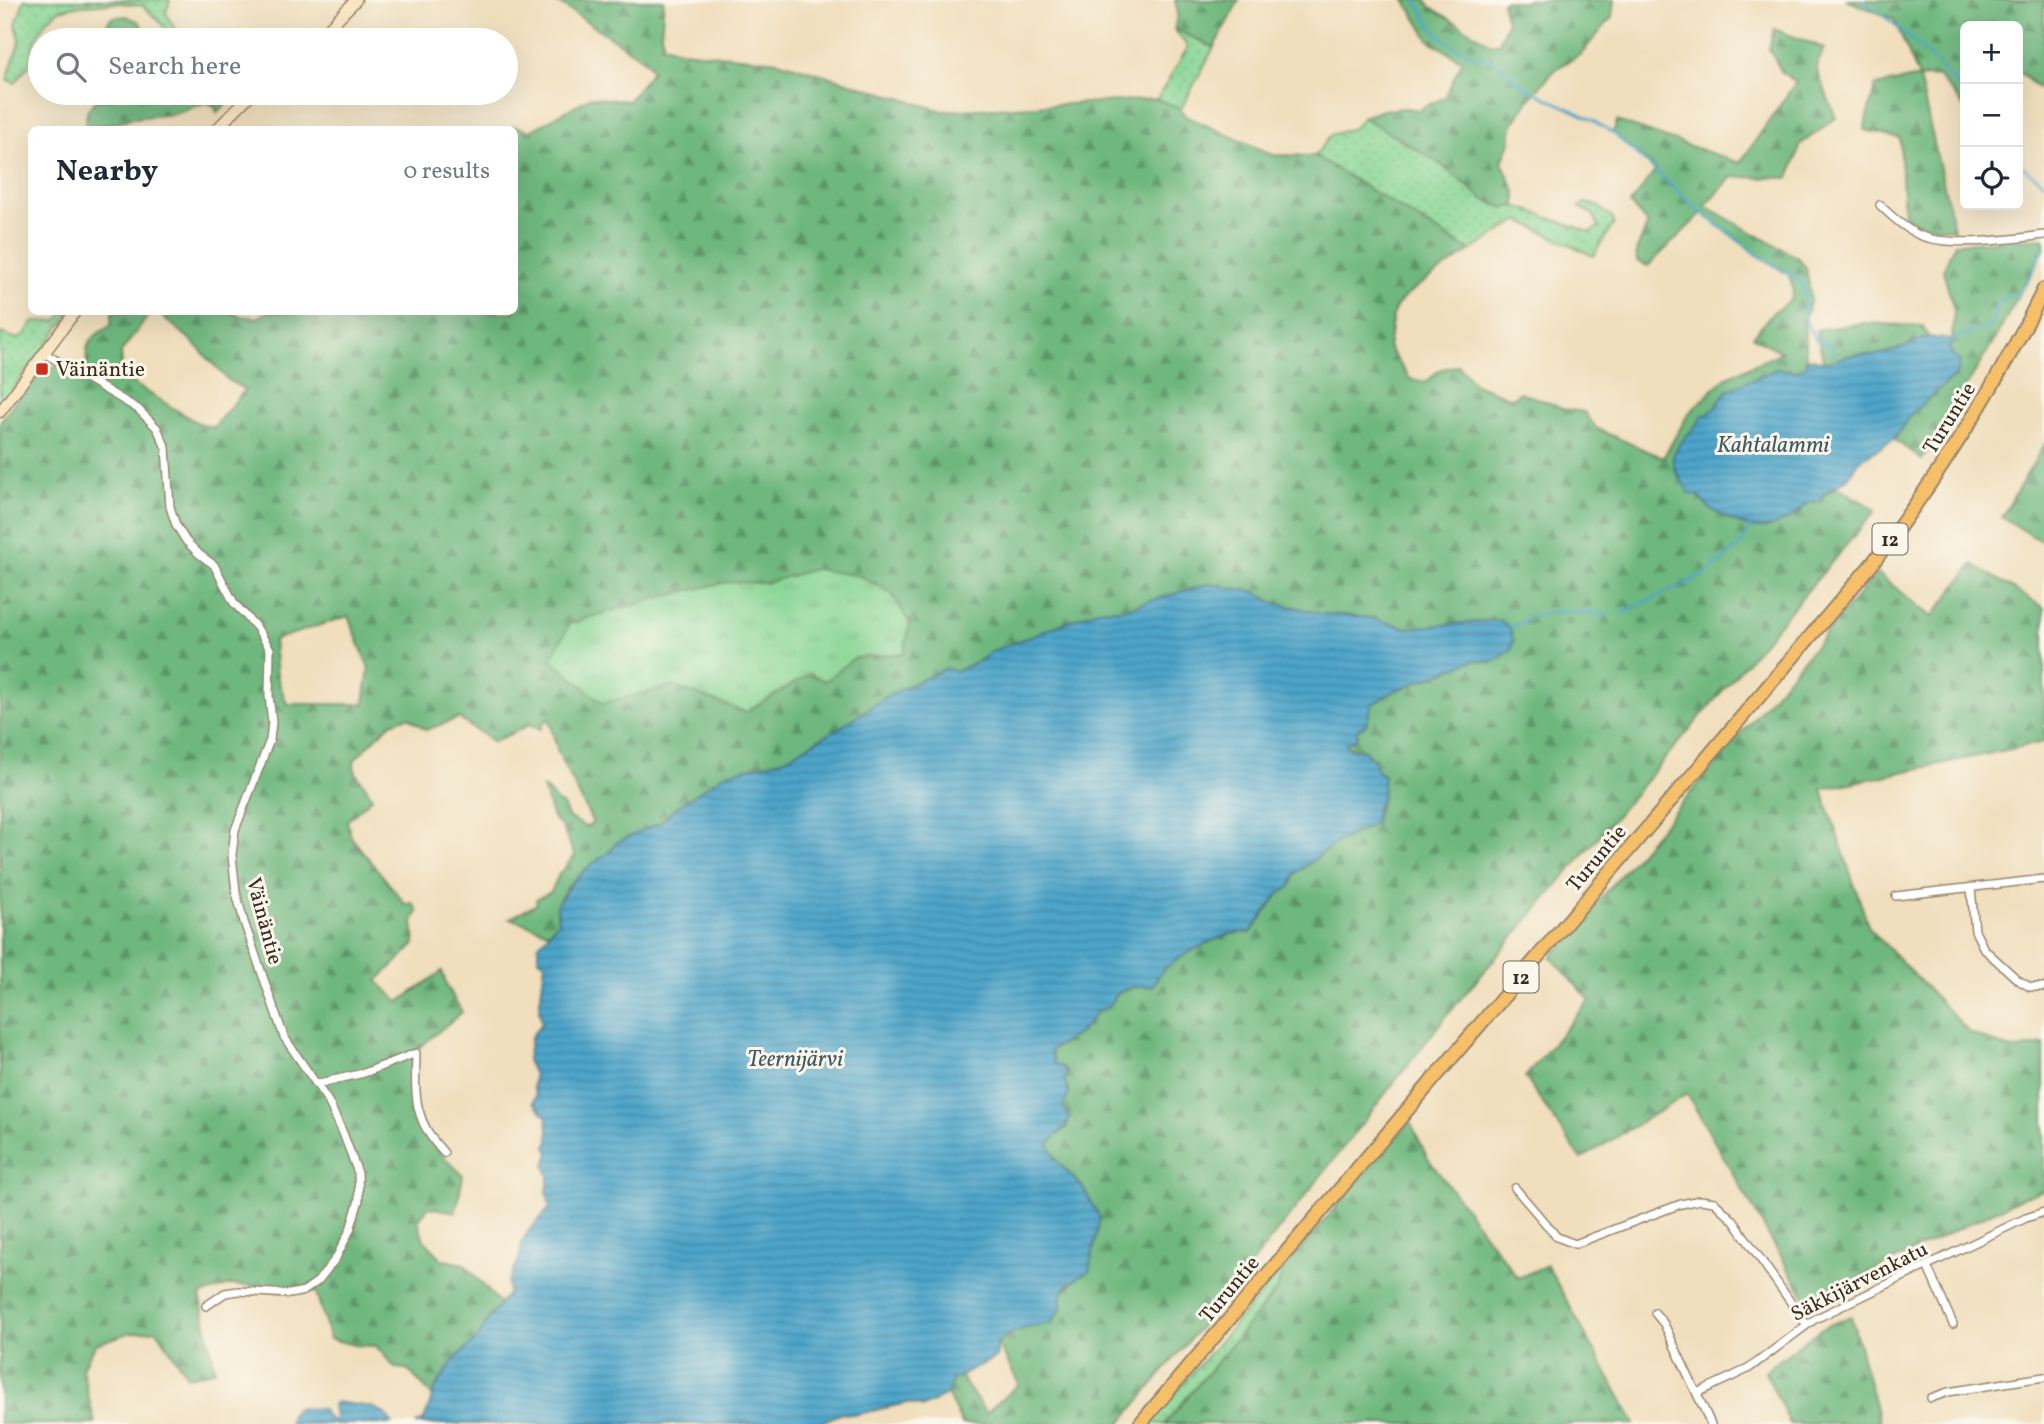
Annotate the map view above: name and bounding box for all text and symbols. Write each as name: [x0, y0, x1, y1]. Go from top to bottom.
map controls: [1960, 21, 2023, 210]
button: +: [1960, 21, 2023, 84]
search box: [28, 28, 518, 105]
icon: search: [52, 48, 90, 86]
text: Search here: [108, 49, 241, 85]
button: −: [1960, 84, 2023, 147]
button: locate: [1960, 147, 2023, 210]
text: Nearby: [56, 151, 158, 193]
text: 0 results: [403, 156, 490, 188]
place label: Väinäntie: [56, 356, 145, 385]
marker: Väinäntie: [34, 361, 50, 377]
street label: Turuntie: [1917, 377, 1984, 460]
water label: Kahtalammi: [1717, 430, 1830, 462]
road number: 12: [1872, 524, 1908, 554]
street label: Turuntie: [1560, 819, 1634, 899]
street label: Väinäntie: [238, 875, 289, 968]
road number: 12: [1504, 962, 1538, 993]
water label: Teernijärvi: [747, 1044, 843, 1076]
street label: Säkkijärvenkatu: [1786, 1235, 1933, 1329]
street label: Turuntie: [1193, 1250, 1267, 1330]

